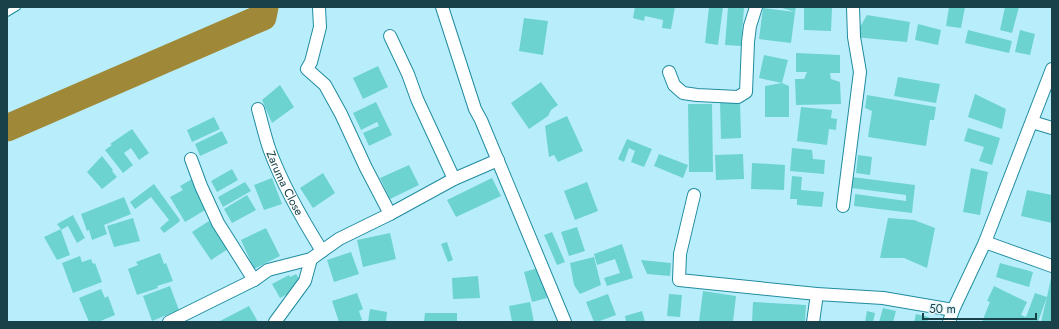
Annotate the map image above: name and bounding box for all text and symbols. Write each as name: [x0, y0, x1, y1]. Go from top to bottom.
street label: Zaruma Close: [262, 148, 308, 219]
scale bar: [923, 295, 1036, 321]
text: 50 m: [929, 300, 956, 318]

